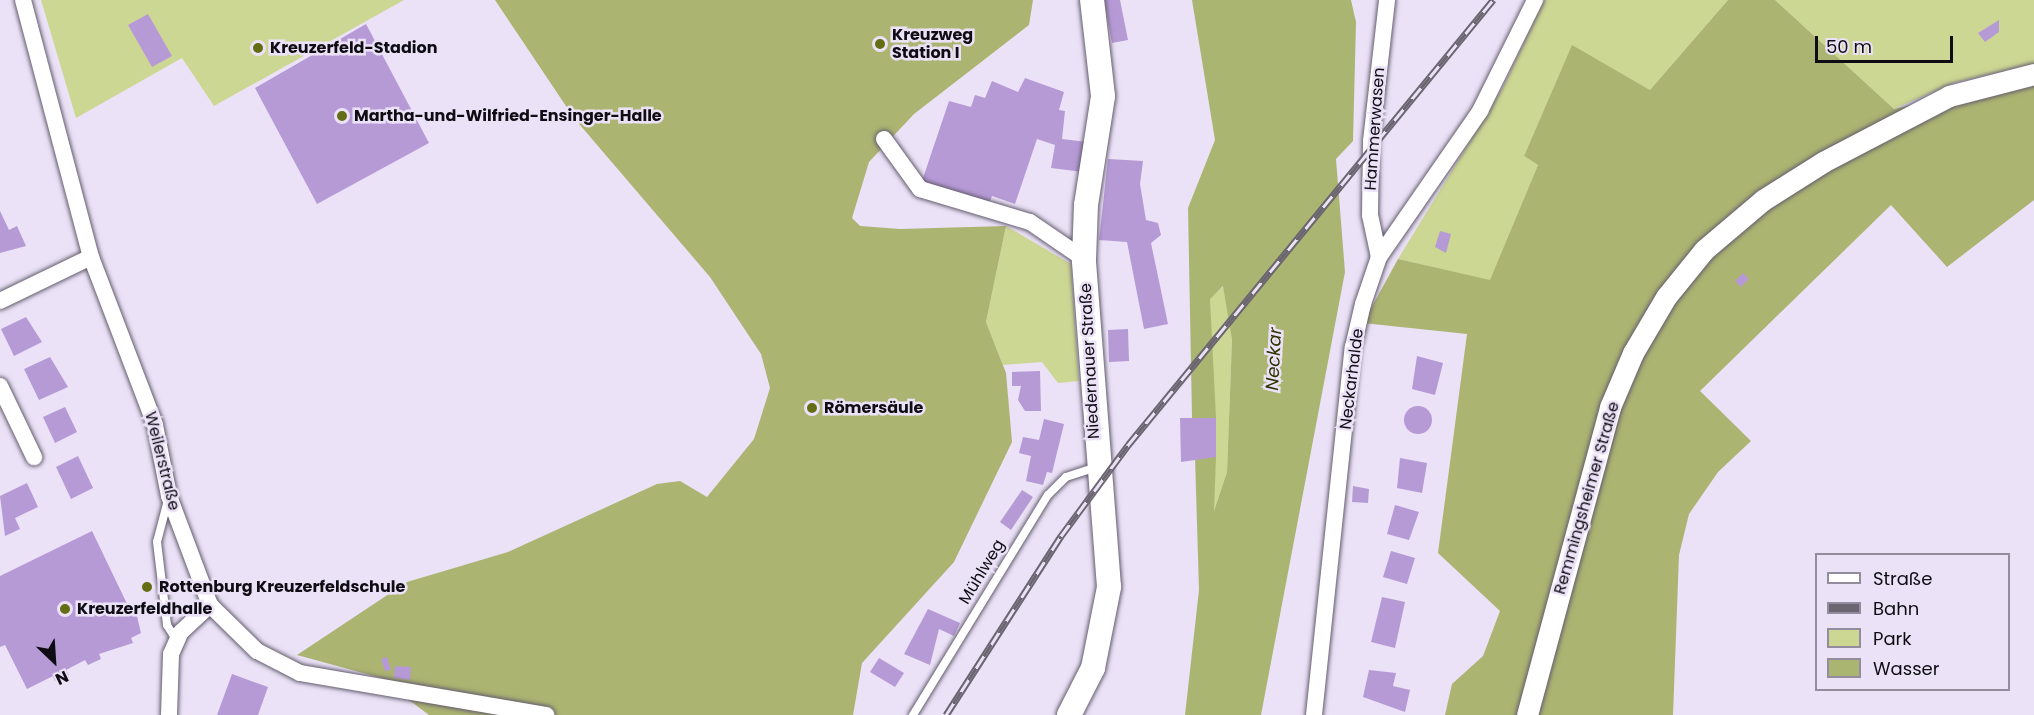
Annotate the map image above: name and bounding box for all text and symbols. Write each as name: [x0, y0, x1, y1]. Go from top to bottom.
scale bar: [1818, 24, 1956, 62]
place label: Kreuzweg Station I: [892, 25, 973, 63]
text: 50 m: [1826, 34, 1872, 59]
marker: Kreuzweg Station I: [873, 37, 887, 51]
place label: Kreuzerfeld-Stadion: [270, 38, 438, 58]
marker: Kreuzerfeld-Stadion: [251, 41, 265, 55]
street label: Hammerwasen: [1361, 67, 1389, 191]
place label: Martha-und-Wilfried-Ensinger-Halle: [354, 106, 662, 126]
marker: Martha-und-Wilfried-Ensinger-Halle: [335, 109, 349, 123]
street label: Niedernauer Straße: [1076, 283, 1104, 439]
water label: Neckar: [1262, 327, 1286, 391]
street label: Neckarhalde: [1336, 327, 1368, 431]
place label: Römersäule: [824, 398, 923, 418]
street label: Remmingsheimer Straße: [1550, 399, 1624, 597]
marker: Römersäule: [805, 401, 819, 415]
street label: Weilerstraße: [140, 410, 184, 512]
street label: Mühlweg: [955, 536, 1009, 608]
legend: [1815, 553, 2010, 691]
text: Straße: [1873, 566, 1932, 591]
place label: Rottenburg Kreuzerfeldschule: [159, 577, 405, 597]
marker: Rottenburg Kreuzerfeldschule: [140, 580, 154, 594]
text: Bahn: [1873, 596, 1919, 621]
place label: Kreuzerfeldhalle: [77, 599, 212, 619]
marker: Kreuzerfeldhalle: [58, 602, 72, 616]
text: Park: [1873, 626, 1912, 651]
north arrow: [24, 631, 84, 691]
text: Wasser: [1873, 656, 1939, 681]
text: N: [52, 665, 72, 691]

